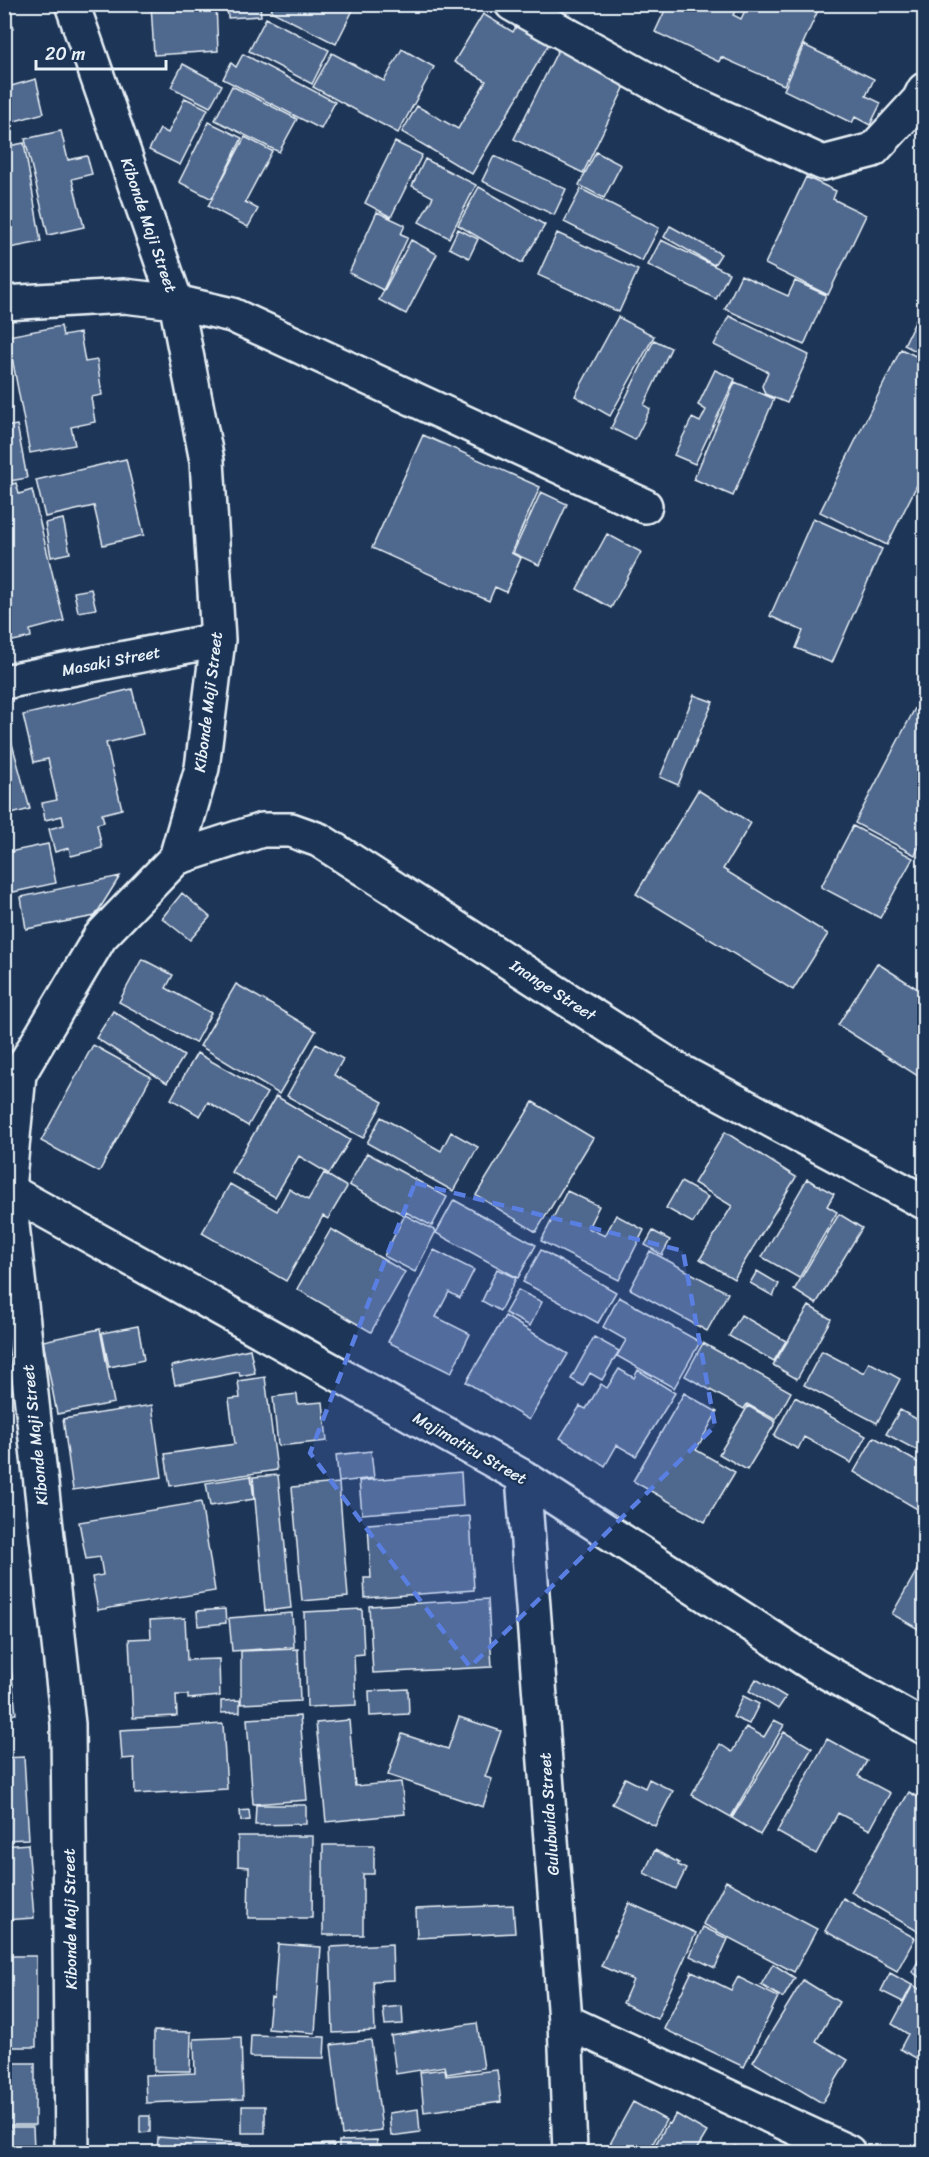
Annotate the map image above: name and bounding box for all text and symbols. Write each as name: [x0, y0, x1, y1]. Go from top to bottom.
scale bar: [36, 33, 166, 71]
text: 20 m: [45, 38, 85, 70]
street label: Kibonde Maji Street: [112, 153, 186, 297]
street label: Kibonde Maji Street: [185, 630, 231, 774]
street label: Masaki Street: [59, 637, 163, 685]
street label: Inange Street: [503, 951, 602, 1029]
street label: Kibonde Maji Street: [13, 1363, 57, 1507]
street label: Majimatitu Street: [407, 1403, 533, 1493]
street label: Gulubwida Street: [530, 1752, 568, 1876]
street label: Kibonde Maji Street: [54, 1848, 86, 1990]

